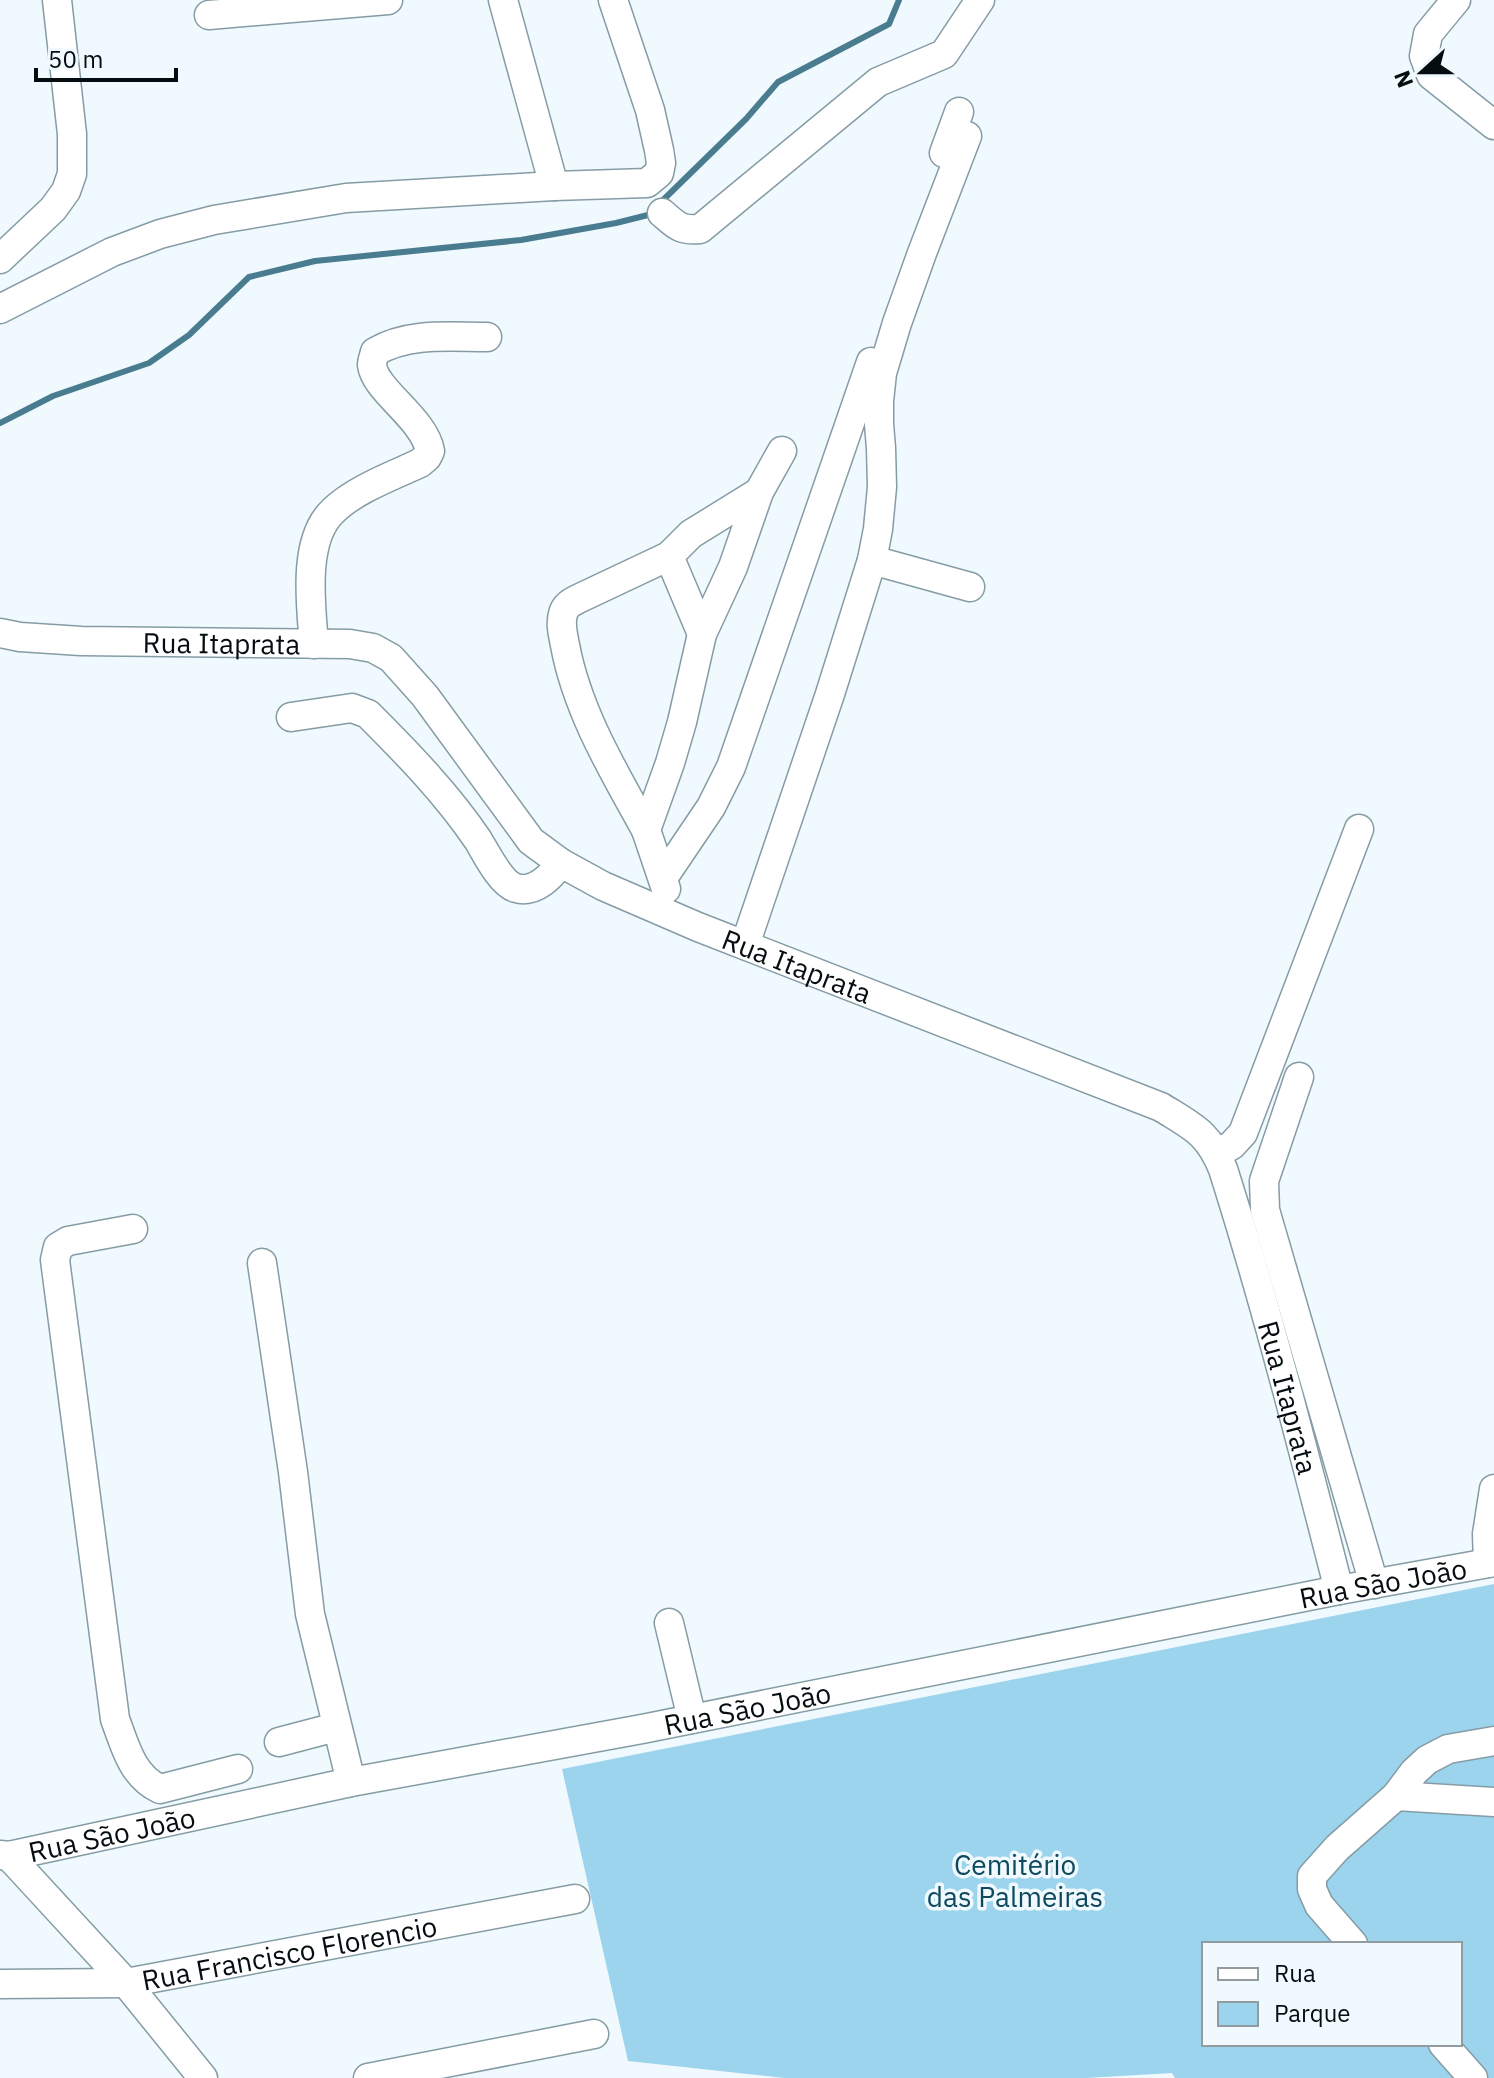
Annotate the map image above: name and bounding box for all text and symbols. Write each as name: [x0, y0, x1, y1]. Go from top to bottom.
scale bar: [36, 32, 176, 82]
north arrow: [1382, 32, 1462, 112]
text: 50 m: [48, 43, 103, 75]
text: N: [1386, 67, 1419, 92]
street label: Rua Itaprata: [142, 623, 300, 662]
street label: Rua Itaprata: [717, 920, 877, 1011]
street label: Rua Itaprata: [1250, 1316, 1327, 1478]
street label: Rua São João: [1296, 1549, 1470, 1616]
street label: Rua São João: [660, 1673, 834, 1743]
street label: Rua São João: [25, 1798, 198, 1870]
park label: Cemitério das Palmeiras: [927, 1846, 1103, 1915]
street label: Rua Francisco Florencio: [138, 1907, 440, 1998]
legend: [1202, 1942, 1462, 2046]
text: Rua: [1274, 1957, 1316, 1989]
text: Parque: [1274, 1997, 1351, 2029]

